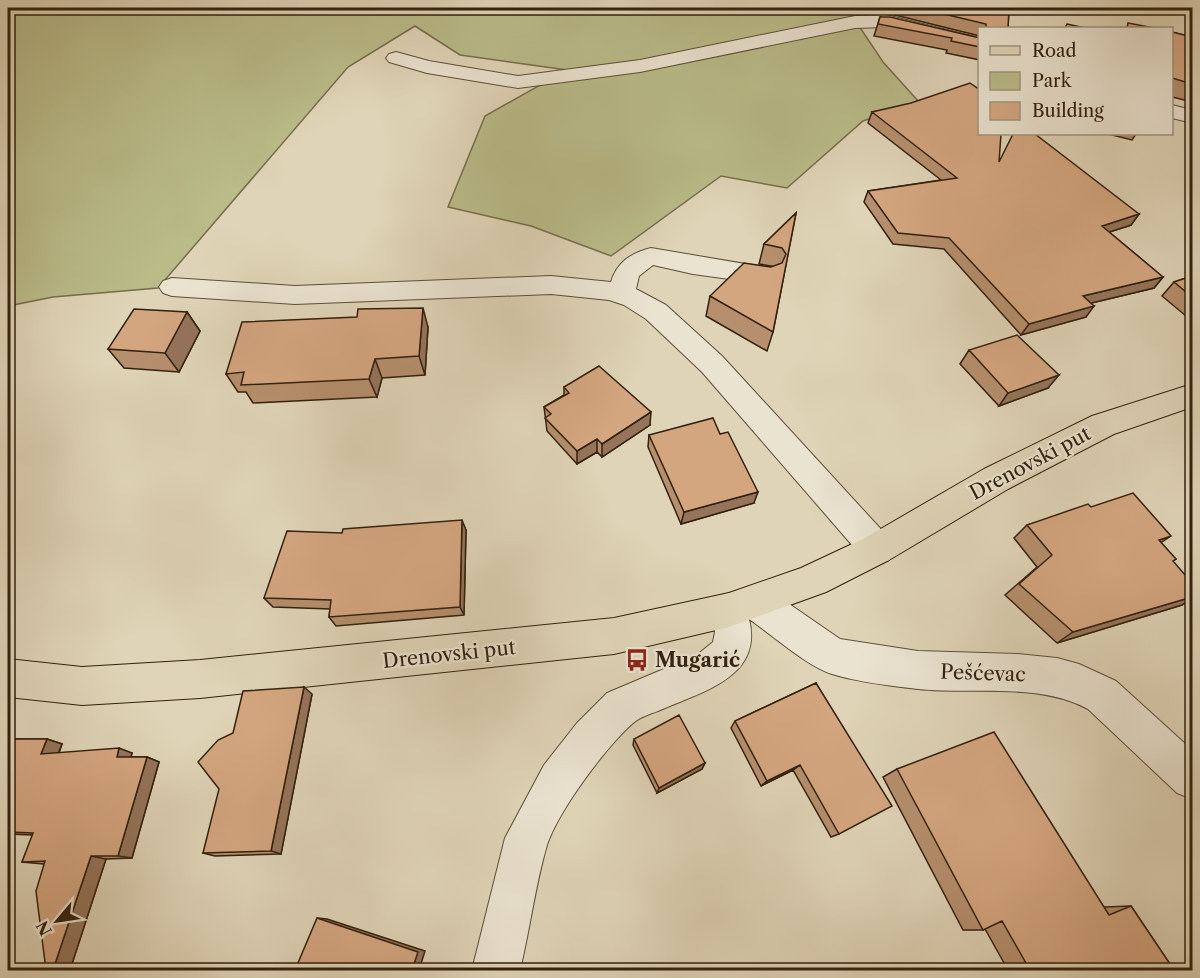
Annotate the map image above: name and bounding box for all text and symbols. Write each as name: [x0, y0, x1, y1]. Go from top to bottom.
legend: [978, 27, 1173, 135]
text: Road: [1032, 40, 1077, 62]
text: Park: [1032, 70, 1073, 92]
text: Building: [1032, 100, 1104, 122]
street label: Drenovski put: [965, 421, 1095, 505]
street label: Drenovski put: [381, 635, 517, 673]
bus stop icon: Mugarić: [624, 647, 650, 673]
place label: Mugarić: [655, 648, 740, 672]
street label: Pešćevac: [940, 660, 1026, 686]
north arrow: [27, 891, 87, 951]
text: N: [32, 917, 56, 939]

